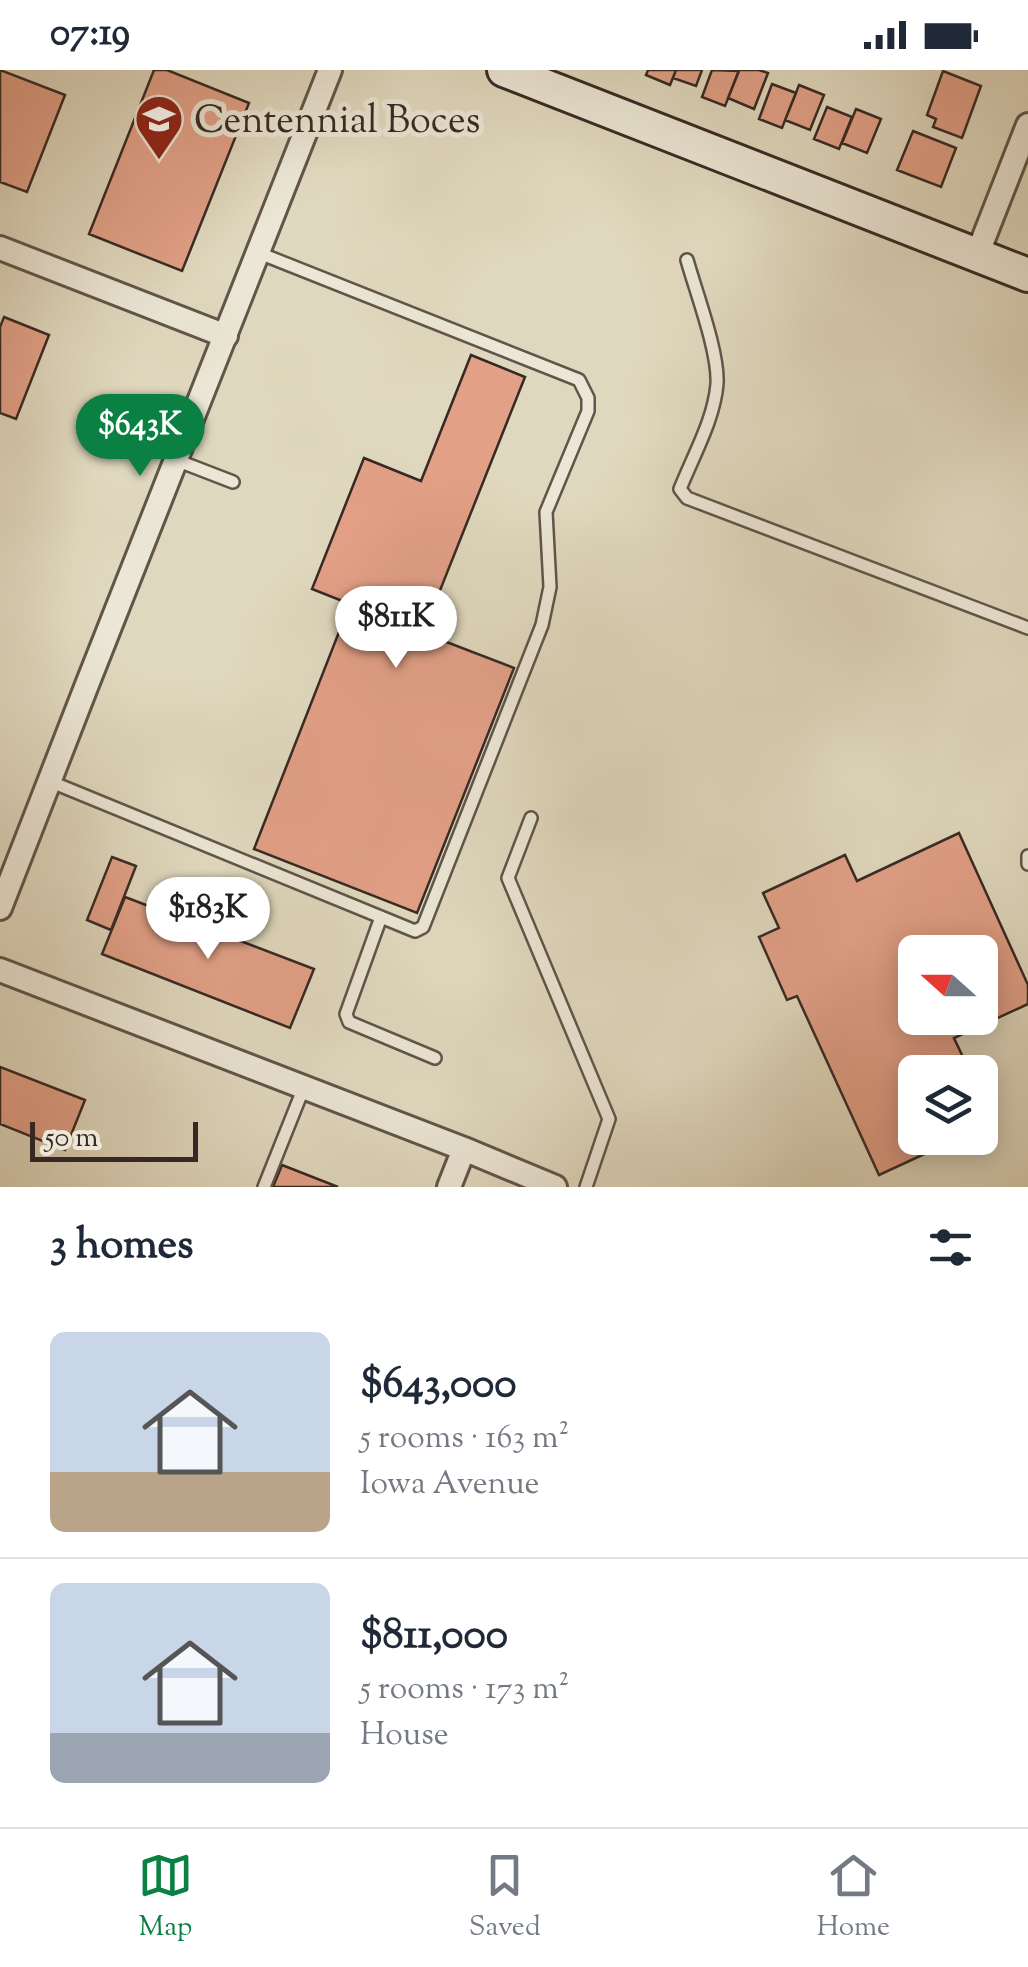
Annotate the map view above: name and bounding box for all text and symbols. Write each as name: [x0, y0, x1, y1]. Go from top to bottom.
text: 07:19: [50, 8, 130, 62]
school or university icon: Centennial Boces: [133, 93, 185, 161]
place label: Centennial Boces: [194, 96, 481, 150]
pin: $643K: [70, 394, 210, 479]
text: $643K: [98, 403, 182, 449]
pin: $811K: [326, 586, 466, 671]
text: $811K: [357, 595, 435, 641]
pin: $183K: [138, 877, 278, 962]
text: $183K: [168, 886, 248, 932]
north arrow: [898, 935, 998, 1035]
map controls: [898, 935, 998, 1155]
button: layers: [898, 1055, 998, 1155]
scale bar: [30, 1117, 198, 1162]
text: 50 m: [45, 1119, 99, 1159]
text: 3 homes: [50, 1217, 194, 1277]
icon: filters: [923, 1220, 978, 1275]
text: $643,000: [360, 1356, 517, 1416]
icon: home: [130, 1372, 250, 1492]
text: 5 rooms · 163 m²: [360, 1416, 569, 1462]
text: Iowa Avenue: [360, 1462, 540, 1508]
text: $811,000: [360, 1607, 508, 1667]
icon: home: [130, 1623, 250, 1743]
text: 5 rooms · 173 m²: [360, 1667, 569, 1713]
text: House: [360, 1713, 449, 1759]
tab: Map: [138, 1848, 193, 1948]
tab: Saved: [469, 1848, 541, 1948]
tab: Home: [817, 1848, 890, 1948]

